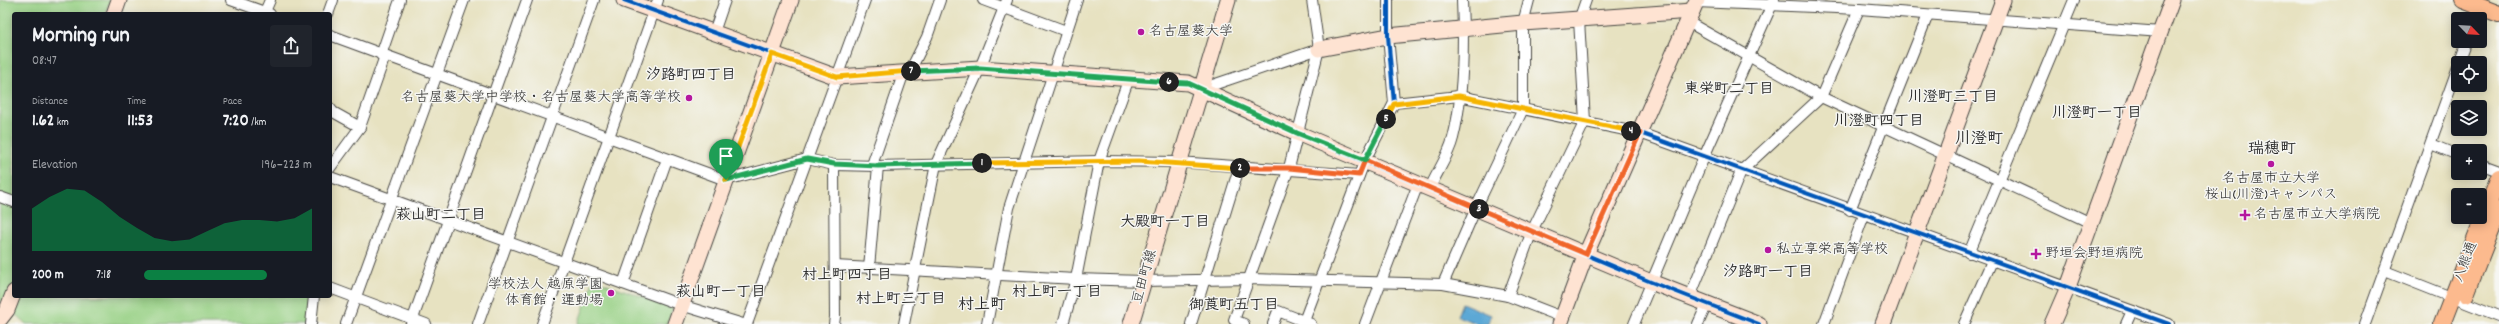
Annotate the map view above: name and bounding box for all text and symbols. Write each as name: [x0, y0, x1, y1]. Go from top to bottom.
north arrow: [2451, 12, 2487, 48]
map controls: [2451, 12, 2487, 224]
text: Morning run: [32, 21, 130, 52]
place label: 名古屋葵大学: [1149, 22, 1233, 42]
button: share: [270, 25, 312, 67]
marker: 名古屋葵大学: [1136, 27, 1146, 37]
text: 08:47: [32, 52, 57, 71]
button: locate: [2451, 56, 2487, 92]
pin: 7: [901, 61, 921, 81]
text: 7: [909, 63, 913, 79]
district label: 汐路町四丁目: [646, 65, 736, 87]
pin: 6: [1159, 72, 1179, 92]
text: 6: [1166, 74, 1172, 90]
district label: 東栄町二丁目: [1684, 79, 1774, 101]
district label: 川澄町三丁目: [1908, 87, 1998, 109]
place label: 名古屋葵大学中学校・名古屋葵大学高等学校: [401, 88, 681, 108]
marker: 名古屋葵大学中学校・名古屋葵大学高等学校: [684, 93, 694, 103]
text: Distance: [32, 94, 68, 110]
text: Time: [127, 94, 146, 110]
text: Pace: [223, 94, 242, 110]
button: layers: [2451, 100, 2487, 136]
district label: 川澄町一丁目: [2052, 103, 2142, 125]
pin: 5: [1376, 109, 1396, 129]
text: 1.62: [32, 110, 54, 134]
text: 11:53: [127, 110, 153, 134]
text: 7:20: [223, 110, 249, 134]
text: 5: [1383, 111, 1389, 127]
district label: 川澄町四丁目: [1834, 111, 1924, 133]
text: km: [54, 115, 69, 131]
text: /km: [249, 115, 266, 131]
pin: 4: [1621, 121, 1641, 141]
text: 4: [1629, 123, 1633, 139]
district label: 川澄町: [1955, 128, 2003, 151]
district label: 瑞穂町: [2248, 138, 2296, 161]
pin: [709, 139, 743, 180]
button: +: [2451, 144, 2487, 180]
icon: arrive: [715, 145, 737, 167]
pin: 1: [972, 153, 992, 173]
text: 1: [981, 155, 983, 171]
text: Elevation: [32, 156, 77, 175]
text: 196–223 m: [261, 156, 312, 175]
pin: 2: [1230, 158, 1250, 178]
marker: 名古屋市立大学 桜山(川澄)キャンパス: [2266, 159, 2276, 169]
text: 2: [1238, 160, 1242, 176]
place label: 名古屋市立大学 桜山(川澄)キャンパス: [2205, 169, 2337, 205]
button: −: [2451, 188, 2487, 224]
pin: 3: [1469, 199, 1489, 219]
text: 3: [1477, 201, 1481, 217]
district label: 萩山町二丁目: [396, 205, 486, 227]
place label: 名古屋市立大学病院: [2254, 205, 2380, 225]
marker: 名古屋市立大学病院: [2239, 209, 2251, 221]
district label: 大殿町一丁目: [1120, 212, 1210, 234]
street label: 八熊通: [2449, 239, 2483, 285]
place label: 私立享栄高等学校: [1776, 240, 1888, 260]
place label: 野垣会野垣病院: [2045, 244, 2143, 264]
marker: 私立享栄高等学校: [1763, 245, 1773, 255]
street label: 豆田町線: [1128, 247, 1162, 307]
marker: 野垣会野垣病院: [2030, 248, 2042, 260]
district label: 汐路町一丁目: [1723, 262, 1813, 284]
district label: 村上町四丁目: [802, 265, 892, 287]
text: 200 m: [32, 266, 64, 285]
text: 7:18: [96, 266, 111, 285]
place label: 学校法人 越原学園 体育館・運動場: [488, 275, 603, 311]
district label: 萩山町一丁目: [676, 282, 766, 304]
district label: 村上町一丁目: [1012, 282, 1102, 304]
marker: 学校法人 越原学園 体育館・運動場: [606, 288, 616, 298]
district label: 村上町三丁目: [856, 289, 946, 311]
district label: 村上町: [958, 294, 1006, 317]
district label: 御莨町五丁目: [1189, 295, 1279, 317]

